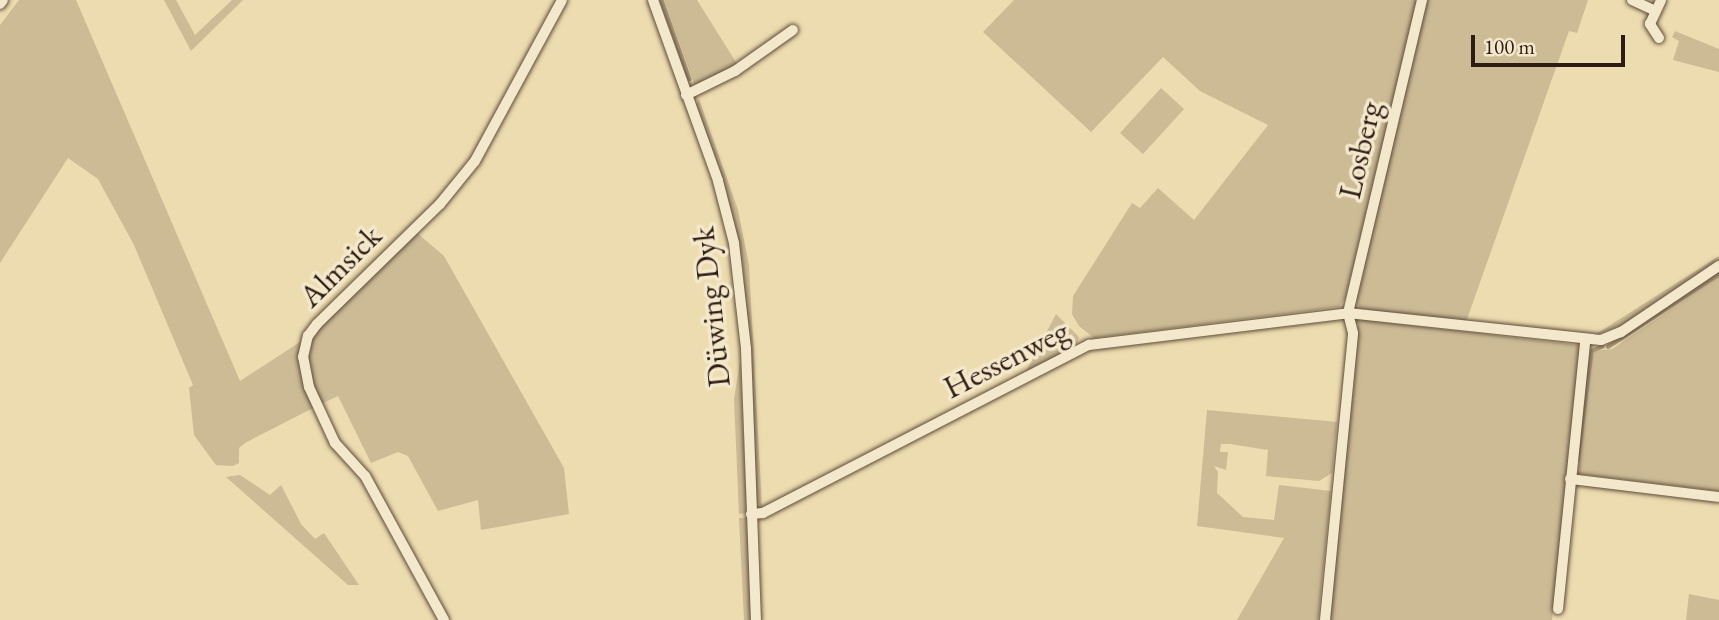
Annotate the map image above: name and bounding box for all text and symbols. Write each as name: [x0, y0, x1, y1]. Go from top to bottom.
scale bar: [1474, 21, 1628, 65]
text: 100 m: [1484, 33, 1535, 60]
street label: Losberg: [1330, 98, 1390, 202]
street label: Almsick: [291, 217, 389, 315]
street label: Düwing Dyk: [683, 225, 739, 389]
street label: Hessenweg: [937, 311, 1075, 407]

